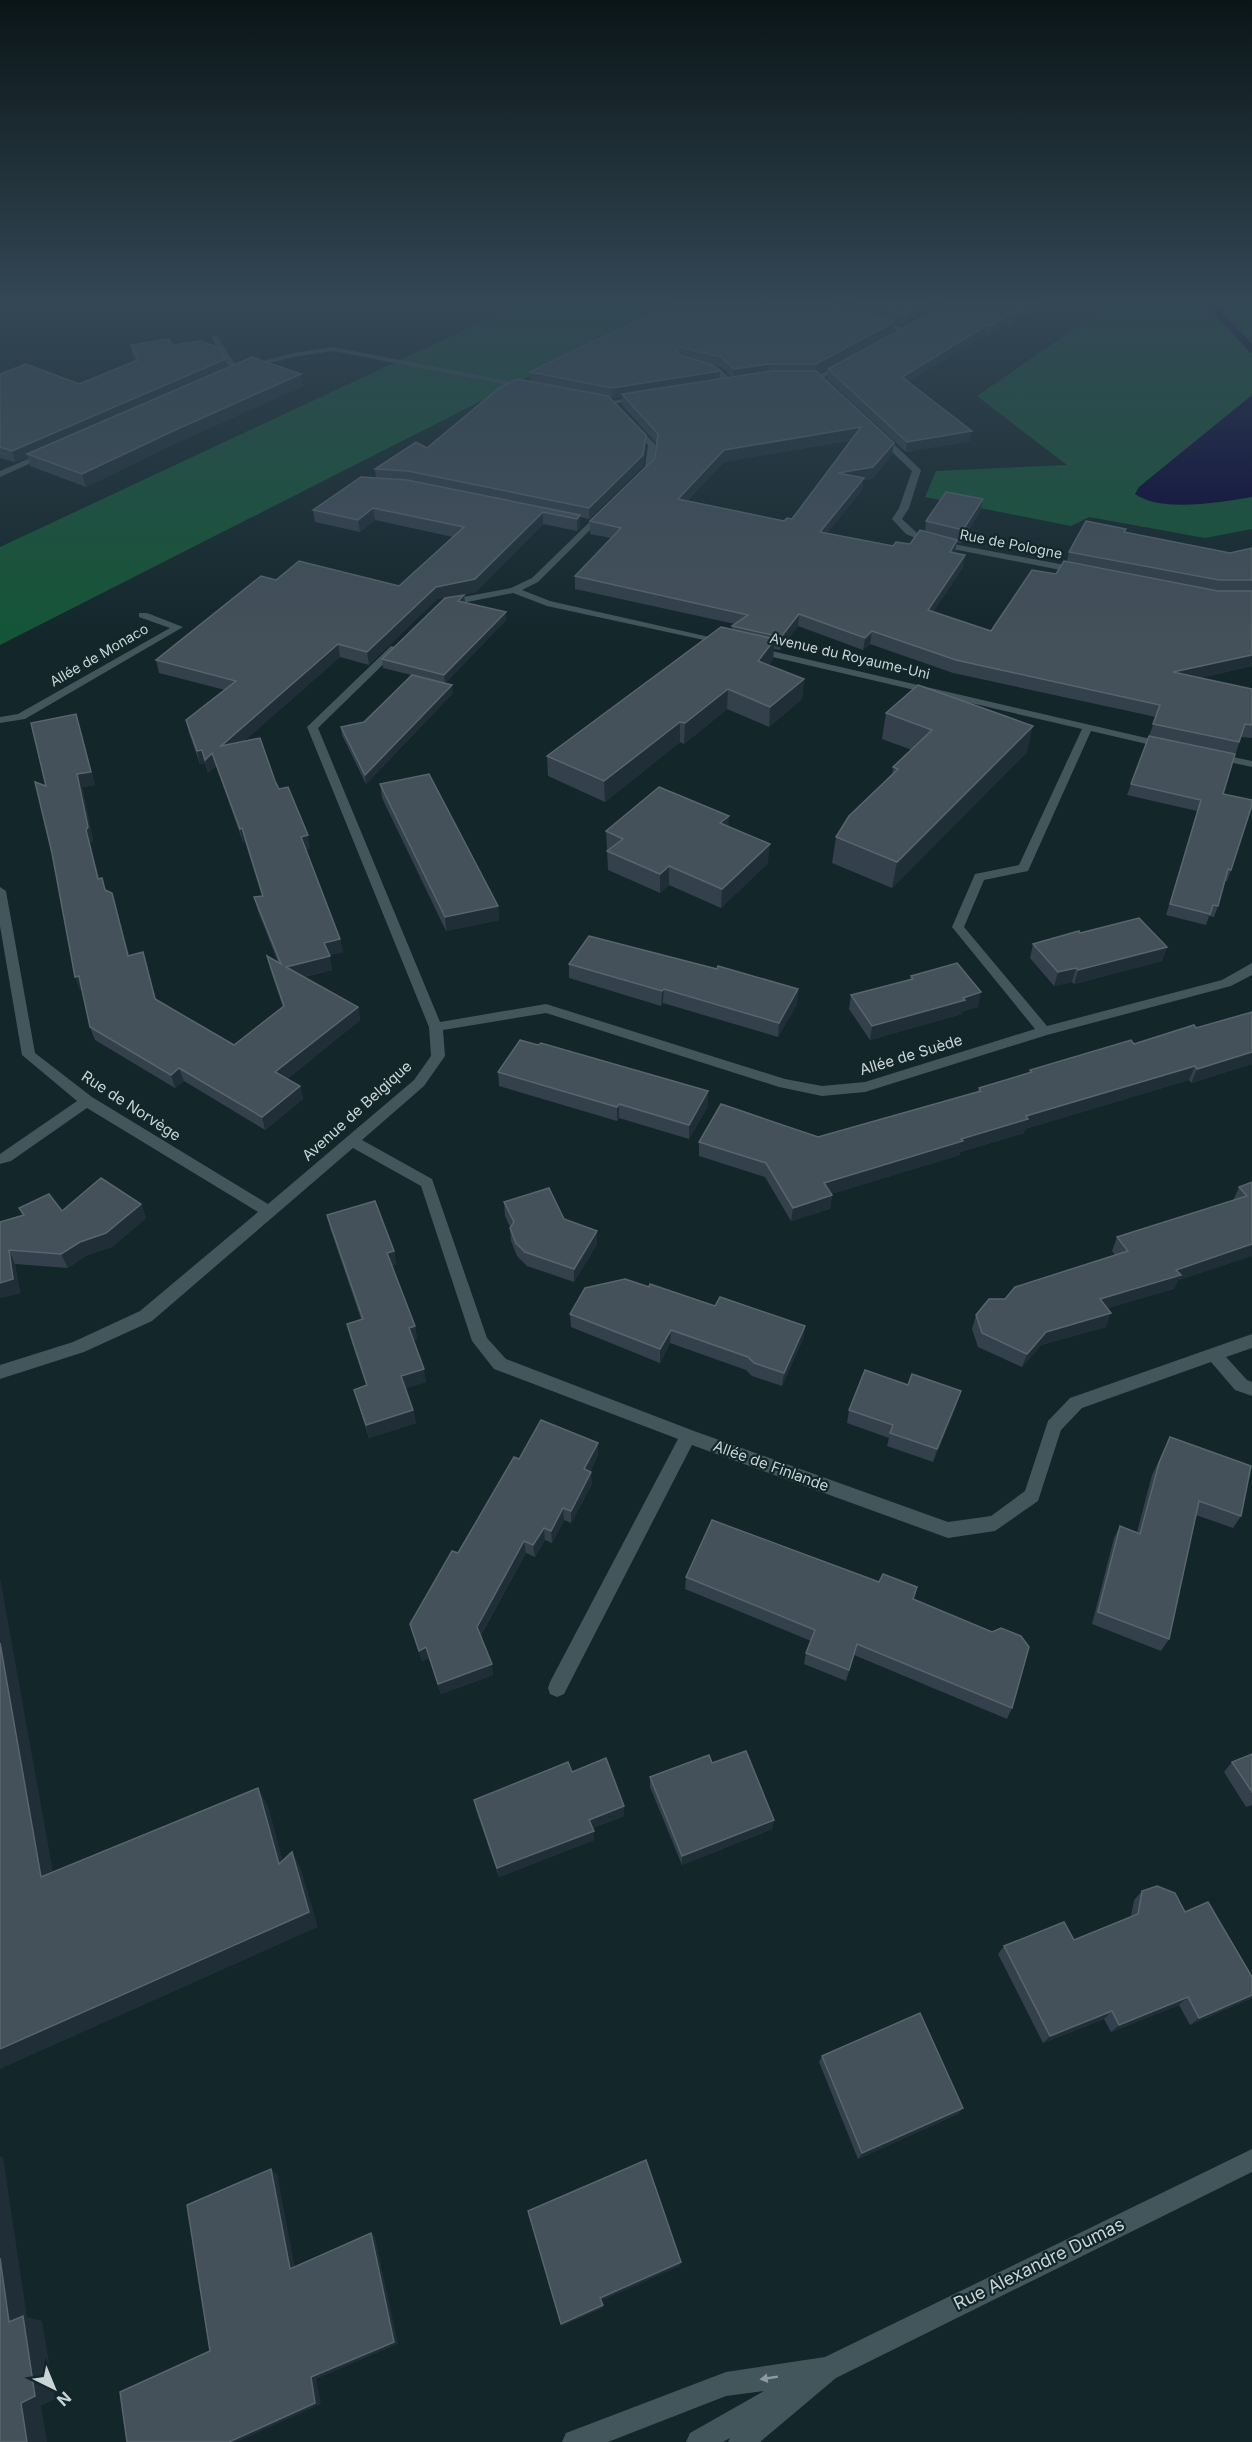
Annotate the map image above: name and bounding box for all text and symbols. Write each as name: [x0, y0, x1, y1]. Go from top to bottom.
street label: Rue de Pologne: [958, 525, 1064, 562]
street label: Allée de Monaco: [46, 619, 151, 690]
street label: Avenue du Royaume-Uni: [768, 629, 932, 682]
street label: Allée de Suède: [857, 1030, 965, 1079]
street label: Avenue de Belgique: [298, 1056, 415, 1165]
street label: Rue de Norvège: [78, 1066, 185, 1145]
street label: Allée de Finlande: [711, 1436, 832, 1495]
street label: Rue Alexandre Dumas: [950, 2213, 1128, 2314]
north arrow: [24, 2358, 84, 2418]
one-way arrow: [759, 2373, 778, 2382]
text: N: [53, 2387, 76, 2410]

